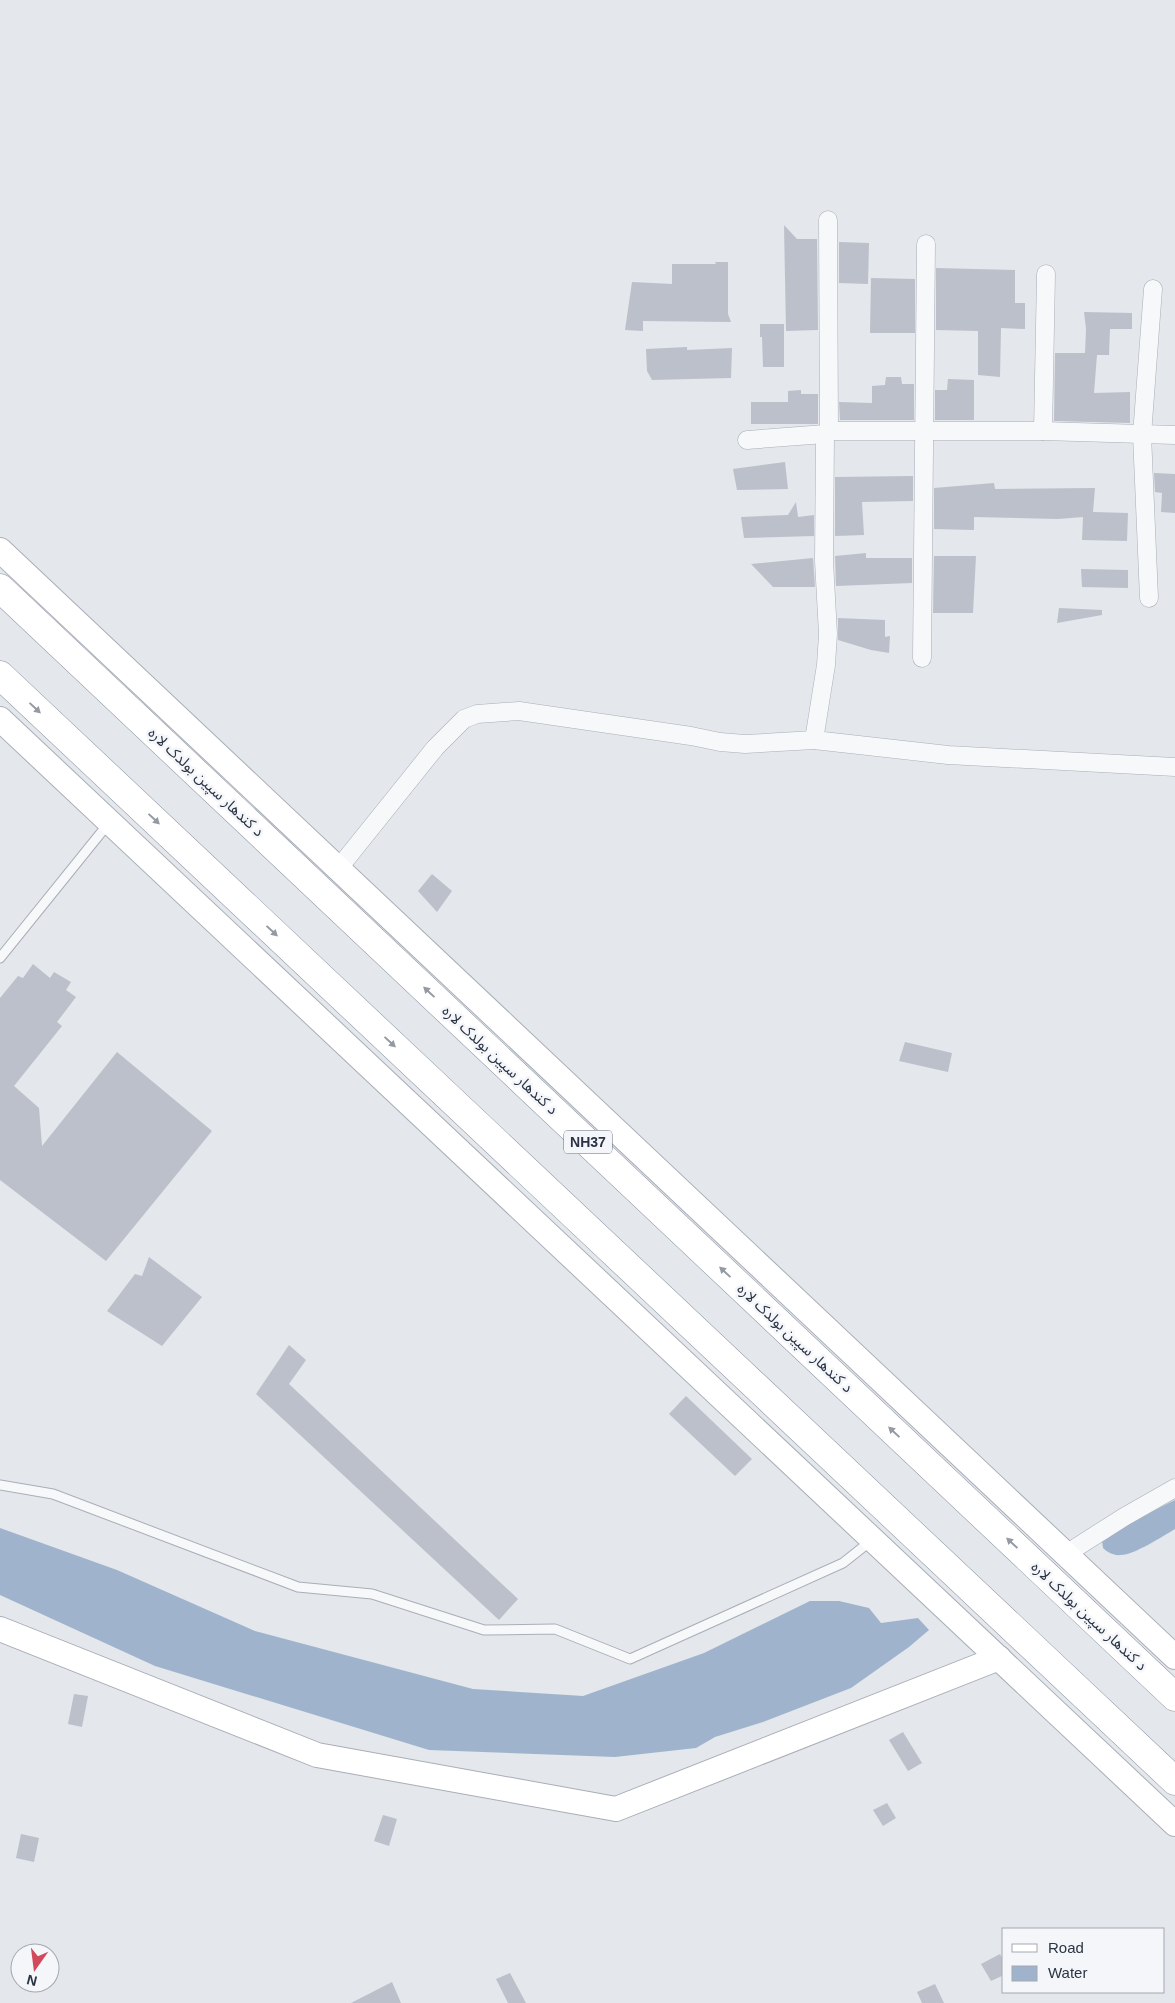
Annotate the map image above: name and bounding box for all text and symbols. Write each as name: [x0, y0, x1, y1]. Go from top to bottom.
one-way arrow: [29, 702, 41, 714]
street label: د کندهار سپین بولدک لاره: [144, 724, 267, 841]
one-way arrow: [147, 813, 159, 825]
one-way arrow: [266, 925, 278, 937]
one-way arrow: [423, 986, 435, 998]
street label: د کندهار سپین بولدک لاره: [438, 1002, 561, 1119]
one-way arrow: [384, 1036, 396, 1048]
road number: NH37: [564, 1130, 612, 1154]
one-way arrow: [719, 1266, 731, 1278]
street label: د کندهار سپین بولدک لاره: [733, 1280, 856, 1397]
one-way arrow: [889, 1426, 901, 1438]
one-way arrow: [1007, 1537, 1019, 1549]
street label: د کندهار سپین بولدک لاره: [1027, 1558, 1150, 1675]
legend: [1002, 1928, 1165, 1993]
text: Road: [1048, 1939, 1084, 1956]
north arrow: [10, 1943, 60, 1993]
text: Water: [1048, 1964, 1087, 1981]
text: N: [25, 1972, 39, 1990]

